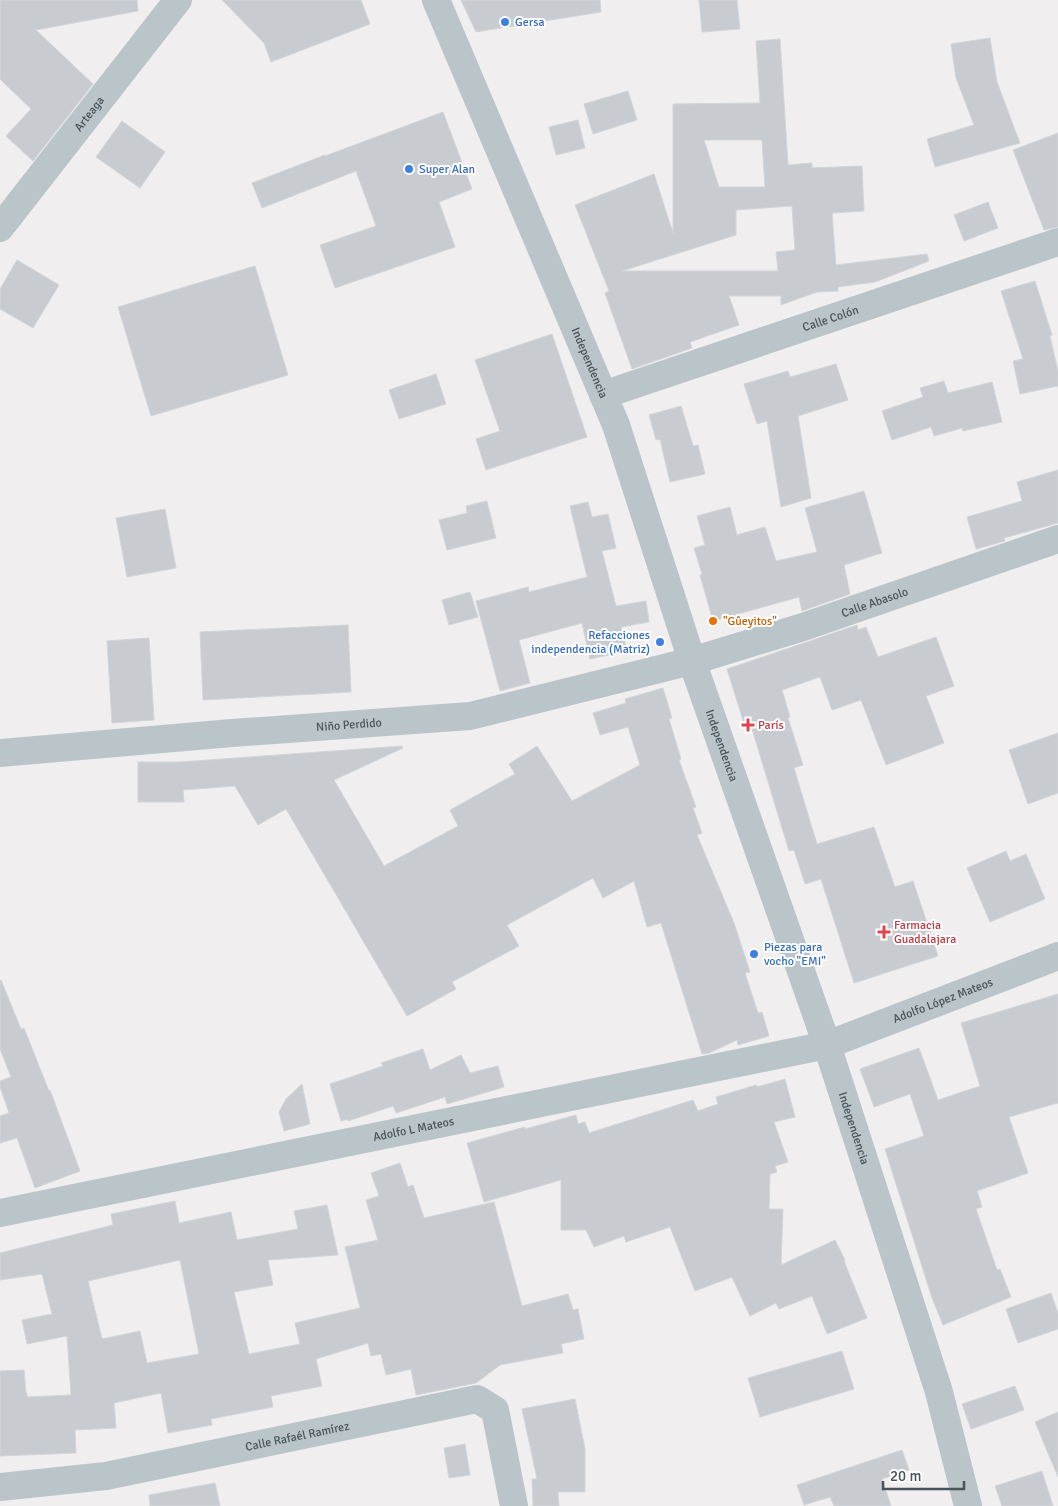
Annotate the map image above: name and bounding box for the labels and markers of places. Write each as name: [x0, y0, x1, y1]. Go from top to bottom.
place label: Gersa: [515, 15, 544, 30]
marker: Gersa: [499, 16, 511, 28]
place label: Super Alan: [419, 162, 475, 177]
marker: Super Alan: [403, 163, 415, 175]
place label: "Gûeyitos": [723, 614, 777, 629]
marker: "Gûeyitos": [707, 615, 719, 627]
place label: Refacciones independencia (Matriz): [531, 628, 650, 657]
marker: Refacciones independencia (Matriz): [654, 636, 666, 648]
place label: París: [758, 718, 784, 733]
marker: París: [742, 719, 754, 731]
place label: Farmacia Guadalajara: [894, 918, 956, 947]
marker: Farmacia Guadalajara: [878, 926, 890, 938]
place label: Piezas para vocho "EMI": [764, 940, 826, 969]
marker: Piezas para vocho "EMI": [748, 948, 760, 960]

